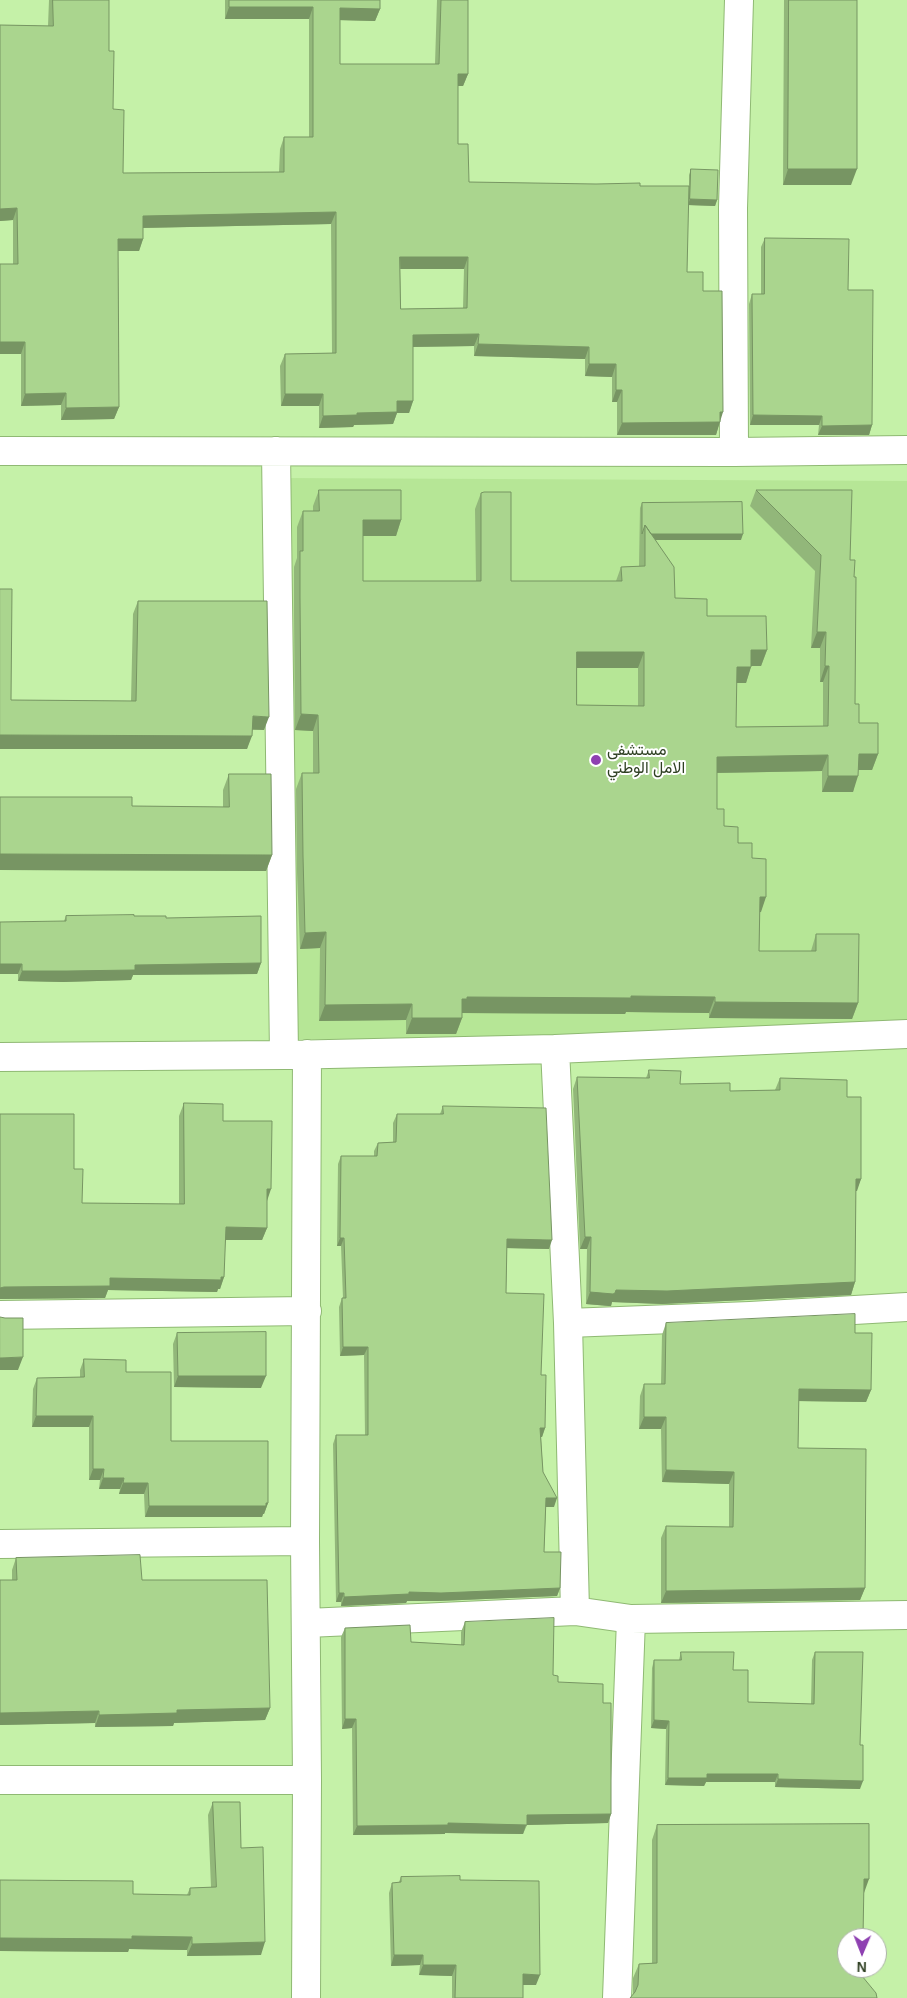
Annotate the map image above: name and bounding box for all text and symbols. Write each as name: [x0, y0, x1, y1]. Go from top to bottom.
place label: مستشفى الامل الوطني: [607, 741, 685, 779]
marker: مستشفى الامل الوطني: [589, 753, 603, 767]
north arrow: [837, 1928, 887, 1978]
text: N: [857, 1959, 867, 1975]

